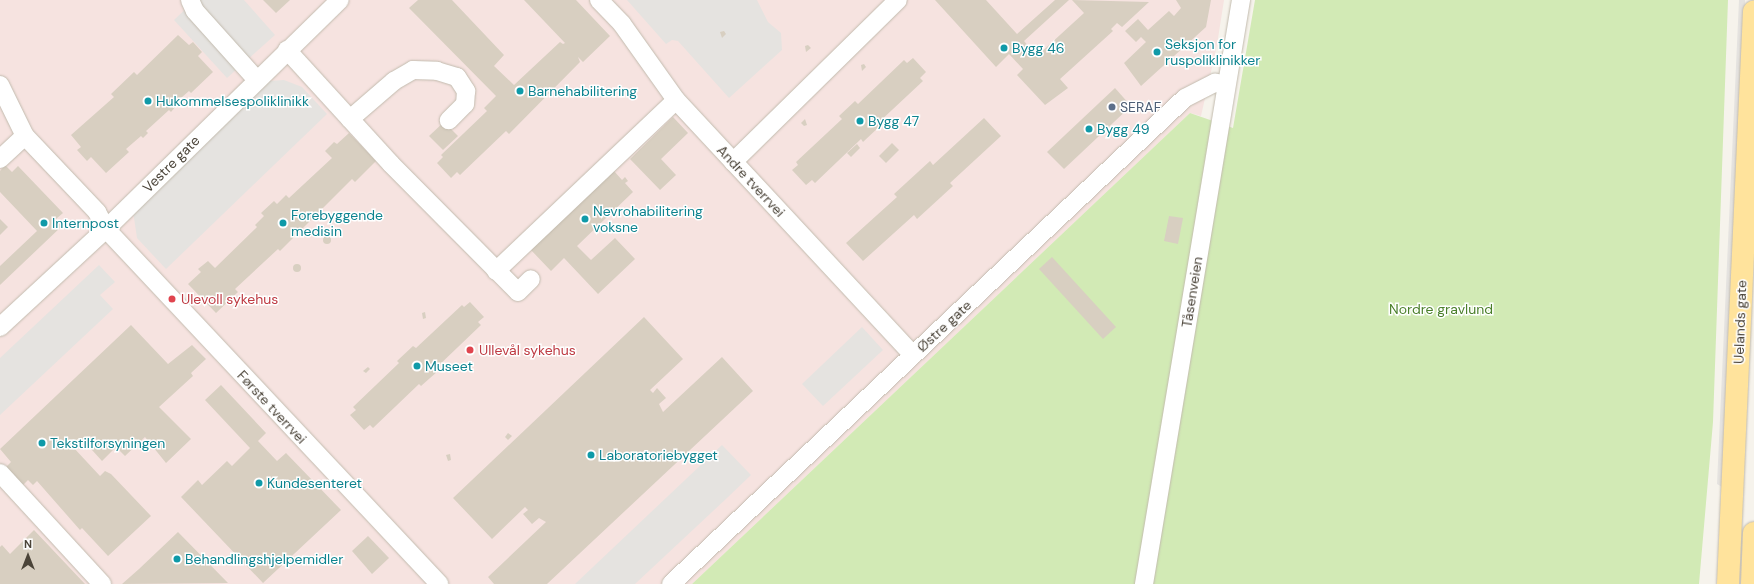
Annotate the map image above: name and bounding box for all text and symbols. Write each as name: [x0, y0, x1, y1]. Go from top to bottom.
place label: Seksjon for ruspoliklinikker: [1165, 36, 1260, 68]
place label: Bygg 46: [1012, 40, 1064, 56]
marker: Bygg 46: [999, 43, 1009, 53]
marker: Seksjon for ruspoliklinikker: [1152, 47, 1162, 57]
place label: Barnehabilitering: [528, 83, 637, 99]
marker: Barnehabilitering: [515, 86, 525, 96]
place label: Hukommelsespoliklinikk: [156, 93, 309, 109]
marker: Hukommelsespoliklinikk: [143, 96, 153, 106]
place label: SERAF: [1120, 99, 1161, 115]
marker: SERAF: [1107, 102, 1117, 112]
place label: Bygg 47: [868, 113, 919, 129]
marker: Bygg 47: [855, 116, 865, 126]
place label: Bygg 49: [1097, 121, 1149, 137]
marker: Bygg 49: [1084, 124, 1094, 134]
street label: Vestre gate: [139, 132, 203, 196]
street label: Andre tverrvei: [714, 142, 788, 220]
place label: Nevrohabilitering voksne: [593, 203, 703, 236]
place label: Forebyggende medisin: [291, 207, 383, 240]
marker: Nevrohabilitering voksne: [580, 214, 590, 224]
place label: Internpost: [52, 215, 119, 231]
marker: Internpost: [39, 218, 49, 228]
marker: Forebyggende medisin: [278, 218, 288, 228]
street label: Tåsenveien: [1178, 255, 1206, 329]
street label: Uelands gate: [1730, 280, 1750, 364]
place label: Ulevoll sykehus: [181, 291, 278, 307]
marker: Ulevoll sykehus: [166, 293, 178, 305]
street label: Østre gate: [913, 297, 975, 355]
park label: Nordre gravlund: [1389, 301, 1493, 317]
place label: Ullevål sykehus: [479, 342, 576, 358]
marker: Ullevål sykehus: [464, 344, 476, 356]
place label: Museet: [425, 358, 473, 374]
marker: Museet: [412, 361, 422, 371]
street label: Første tverrvei: [234, 367, 310, 447]
place label: Tekstilforsyningen: [50, 435, 165, 451]
marker: Tekstilforsyningen: [37, 438, 47, 448]
place label: Laboratoriebygget: [599, 447, 718, 463]
marker: Laboratoriebygget: [586, 450, 596, 460]
place label: Kundesenteret: [267, 475, 362, 491]
marker: Kundesenteret: [254, 478, 264, 488]
north arrow: [8, 536, 48, 576]
text: N: [24, 537, 32, 551]
place label: Behandlingshjelpemidler: [185, 551, 343, 567]
marker: Behandlingshjelpemidler: [172, 554, 182, 564]

